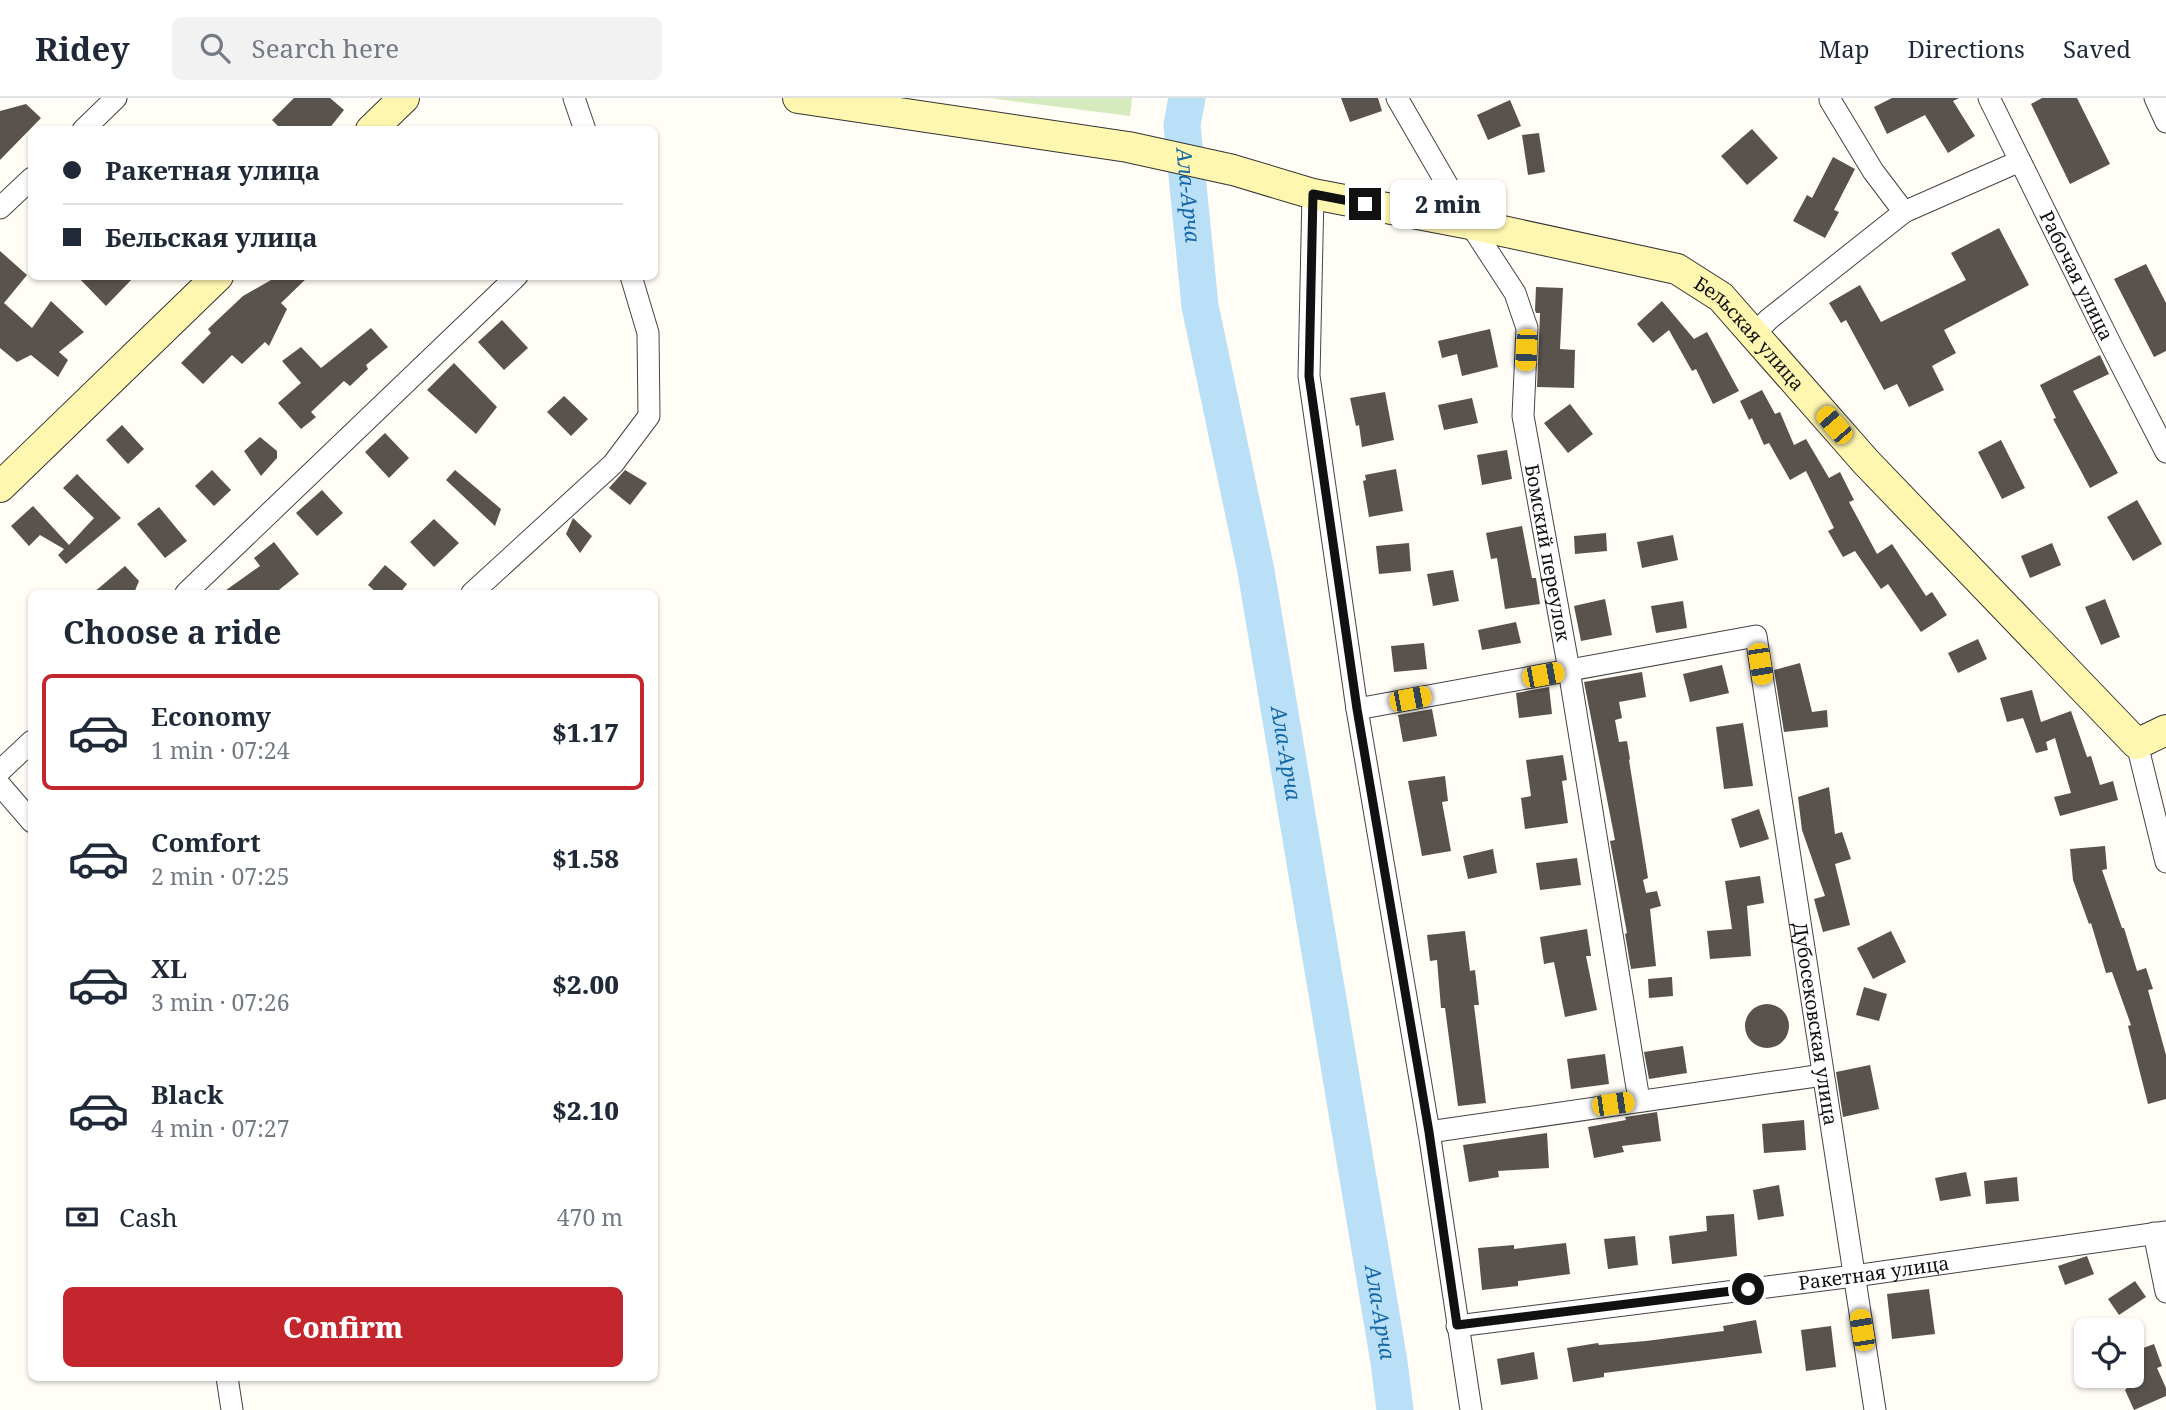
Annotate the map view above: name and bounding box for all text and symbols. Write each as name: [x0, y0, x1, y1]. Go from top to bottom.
search box: [172, 17, 662, 80]
text: Ridey: [35, 26, 130, 71]
icon: search: [196, 29, 234, 67]
text: Search here: [252, 30, 399, 66]
text: Map: [1819, 32, 1870, 65]
text: Directions: [1908, 32, 2025, 65]
text: Saved: [2063, 32, 2131, 65]
water label: Ала-Арча: [1170, 144, 1208, 244]
text: Ракетная улица: [105, 152, 320, 188]
callout: 2 min: [1390, 180, 1505, 228]
route end: [1349, 188, 1381, 220]
text: 2 min: [1415, 188, 1481, 220]
street label: Рабочая улица: [2034, 206, 2120, 345]
text: Бельская улица: [105, 219, 318, 255]
street label: Бельская улица: [1689, 270, 1810, 396]
car: [1515, 328, 1538, 372]
car: [1813, 402, 1856, 448]
street label: Бомский переулок: [1519, 462, 1577, 644]
text: Choose a ride: [63, 610, 282, 653]
car: [1747, 642, 1774, 686]
car: [1521, 661, 1566, 689]
car: [1388, 685, 1433, 713]
text: Economy: [151, 698, 271, 734]
icon: car: [67, 701, 130, 764]
water label: Ала-Арча: [1265, 702, 1308, 803]
text: $1.17: [552, 714, 619, 750]
text: 1 min · 07:24: [151, 734, 289, 766]
text: Comfort: [151, 824, 261, 860]
icon: car: [67, 827, 130, 890]
text: $1.58: [552, 840, 619, 876]
text: 2 min · 07:25: [151, 860, 289, 892]
street label: Дубосековская улица: [1787, 920, 1844, 1127]
text: XL: [151, 950, 187, 986]
icon: car: [67, 953, 130, 1016]
text: $2.00: [552, 966, 619, 1002]
text: 3 min · 07:26: [151, 986, 289, 1018]
text: Black: [151, 1076, 224, 1112]
icon: car: [67, 1079, 130, 1142]
car: [1591, 1091, 1636, 1117]
text: $2.10: [552, 1092, 619, 1128]
text: 4 min · 07:27: [151, 1112, 289, 1144]
icon: cash: [63, 1198, 101, 1236]
text: Cash: [119, 1199, 178, 1235]
text: 470 m: [557, 1201, 623, 1233]
street label: Ракетная улица: [1797, 1250, 1951, 1296]
water label: Ала-Арча: [1359, 1261, 1402, 1362]
route start: [1732, 1273, 1764, 1305]
button: Confirm: [63, 1287, 623, 1367]
car: [1849, 1308, 1876, 1352]
map controls: [2074, 1318, 2144, 1388]
button: locate: [2074, 1318, 2144, 1388]

